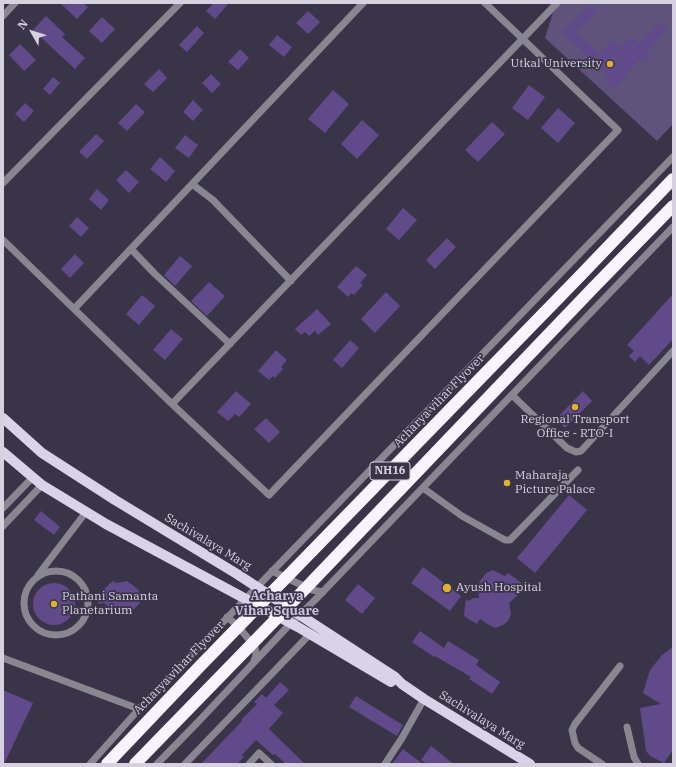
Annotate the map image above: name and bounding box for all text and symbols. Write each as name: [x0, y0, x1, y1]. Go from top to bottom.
north arrow: [12, 12, 52, 52]
text: N: [14, 17, 31, 32]
place label: Utkal University: [510, 57, 602, 71]
marker: Utkal University: [605, 59, 615, 69]
street label: Acharya vihar Flyover: [391, 351, 487, 451]
marker: Regional Transport Office - RTO-I: [570, 402, 580, 412]
place label: Regional Transport Office - RTO-I: [521, 413, 629, 441]
road number: NH16: [370, 462, 410, 480]
place label: Maharaja Picture Palace: [515, 469, 595, 497]
marker: Maharaja Picture Palace: [502, 478, 512, 488]
street label: Sachivalaya Marg: [162, 511, 254, 573]
place label: Ayush Hospital: [456, 581, 542, 595]
marker: Ayush Hospital: [441, 582, 453, 594]
district label: Acharya Vihar Square: [235, 588, 319, 619]
place label: Pathani Samanta Planetarium: [62, 590, 158, 618]
marker: Pathani Samanta Planetarium: [49, 599, 59, 609]
street label: Acharya vihar Flyover: [131, 618, 227, 718]
street label: Sachivalaya Marg: [436, 688, 528, 752]

